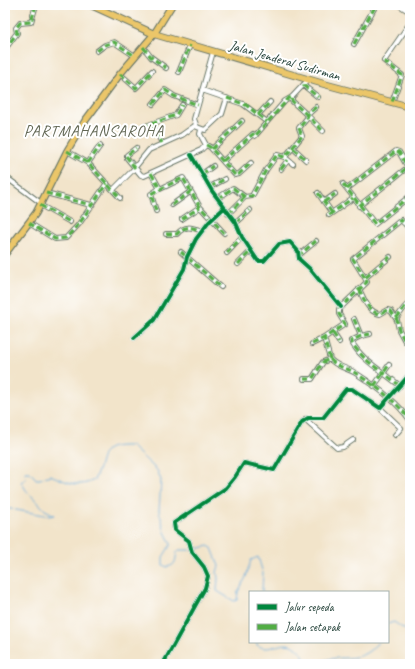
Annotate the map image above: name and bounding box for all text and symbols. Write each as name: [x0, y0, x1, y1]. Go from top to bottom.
street label: Jalan Jenderal Sudirman: [227, 36, 343, 85]
district label: PARTMAHANSAROHA: [24, 121, 164, 141]
legend: [249, 591, 389, 643]
text: Jalur sepeda: [284, 599, 335, 615]
text: Jalan setapak: [284, 619, 341, 635]

